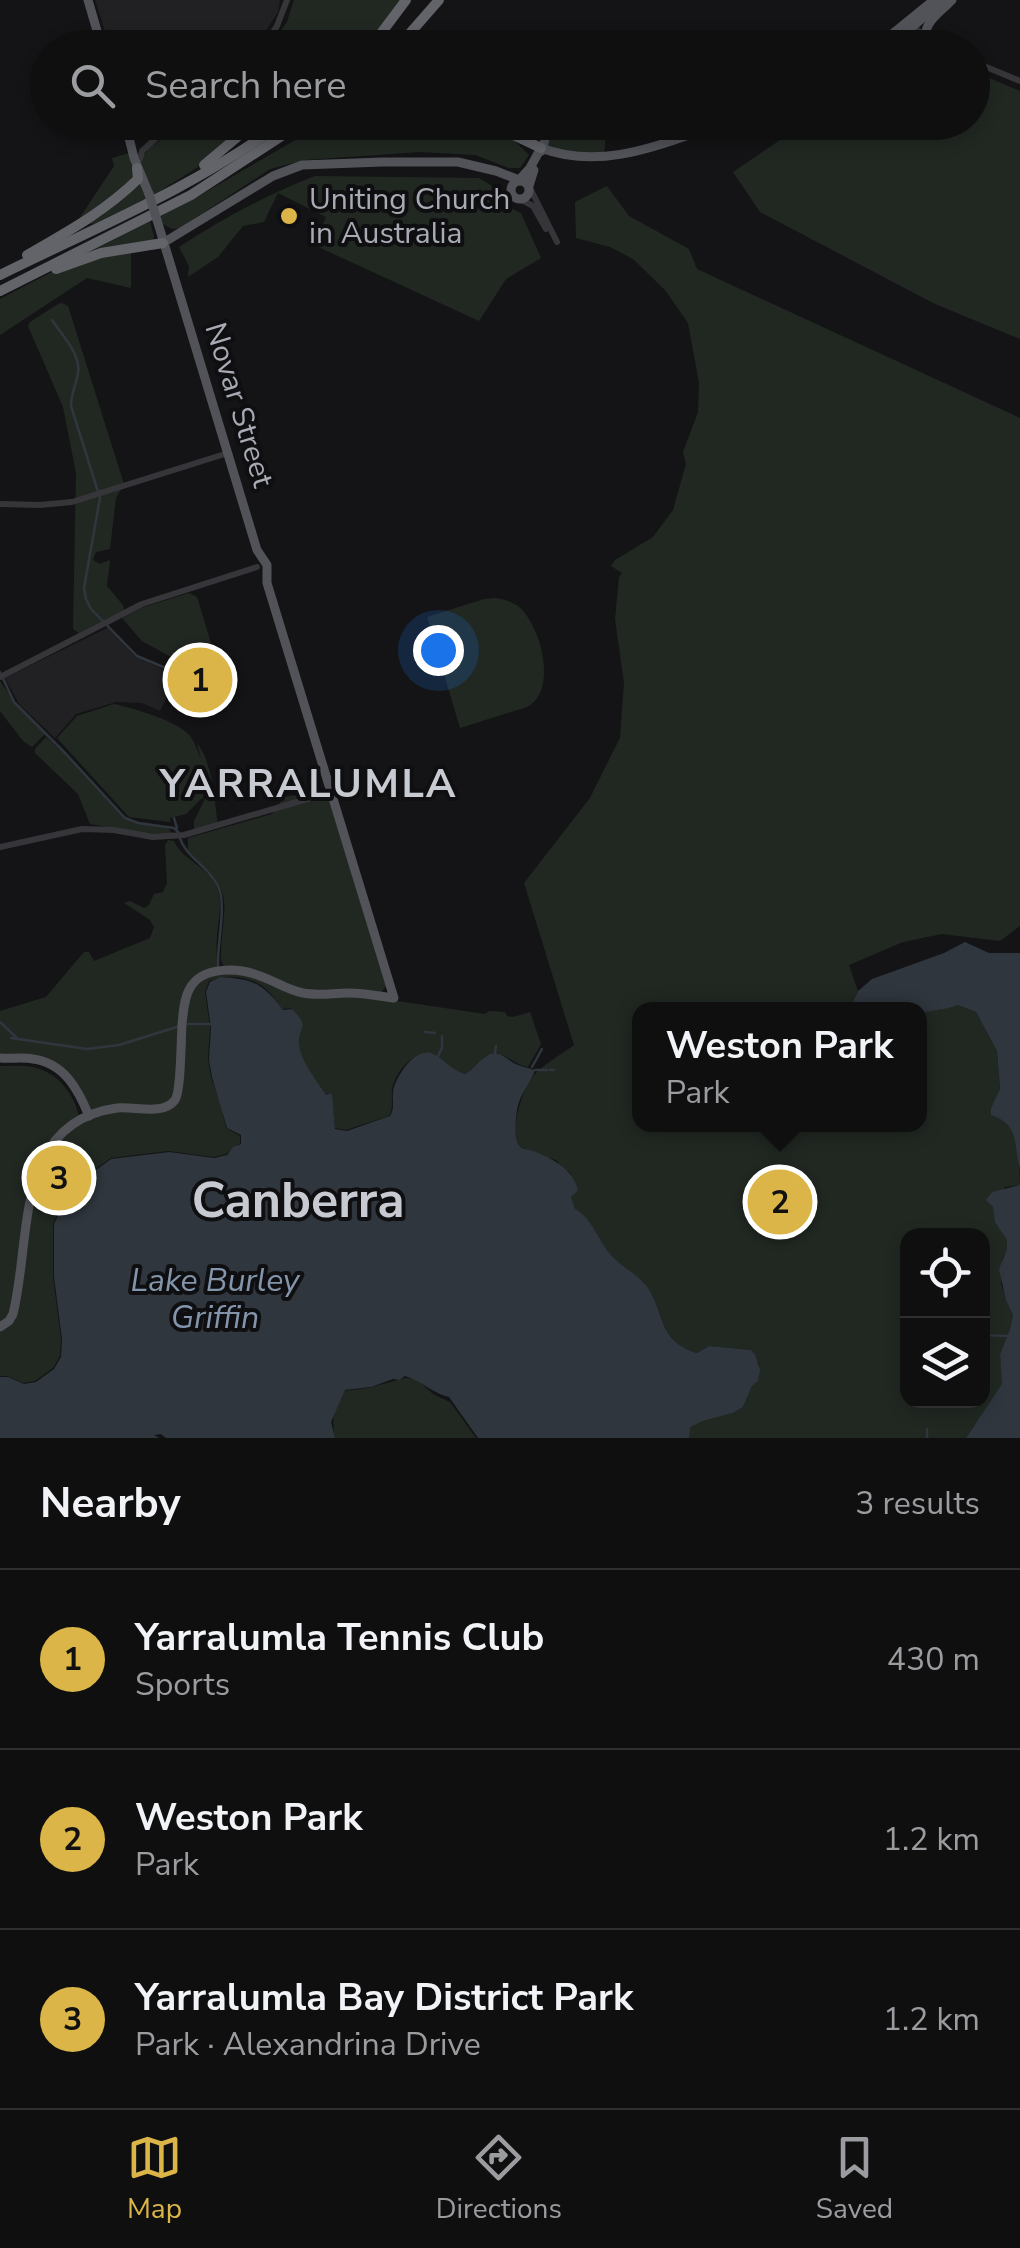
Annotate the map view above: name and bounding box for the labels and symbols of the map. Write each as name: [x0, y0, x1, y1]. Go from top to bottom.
place label: Uniting Church in Australia: [309, 179, 510, 254]
marker: Uniting Church in Australia: [278, 205, 300, 227]
street label: Novar Street: [195, 318, 284, 493]
your location: [413, 625, 464, 676]
pin: 1: [168, 642, 232, 718]
district label: YARRALUMLA: [158, 757, 458, 811]
pin: 3: [27, 1140, 92, 1216]
pin: 2: [748, 1164, 812, 1240]
district label: Canberra: [191, 1166, 405, 1235]
water label: Lake Burley Griffin: [131, 1259, 301, 1339]

